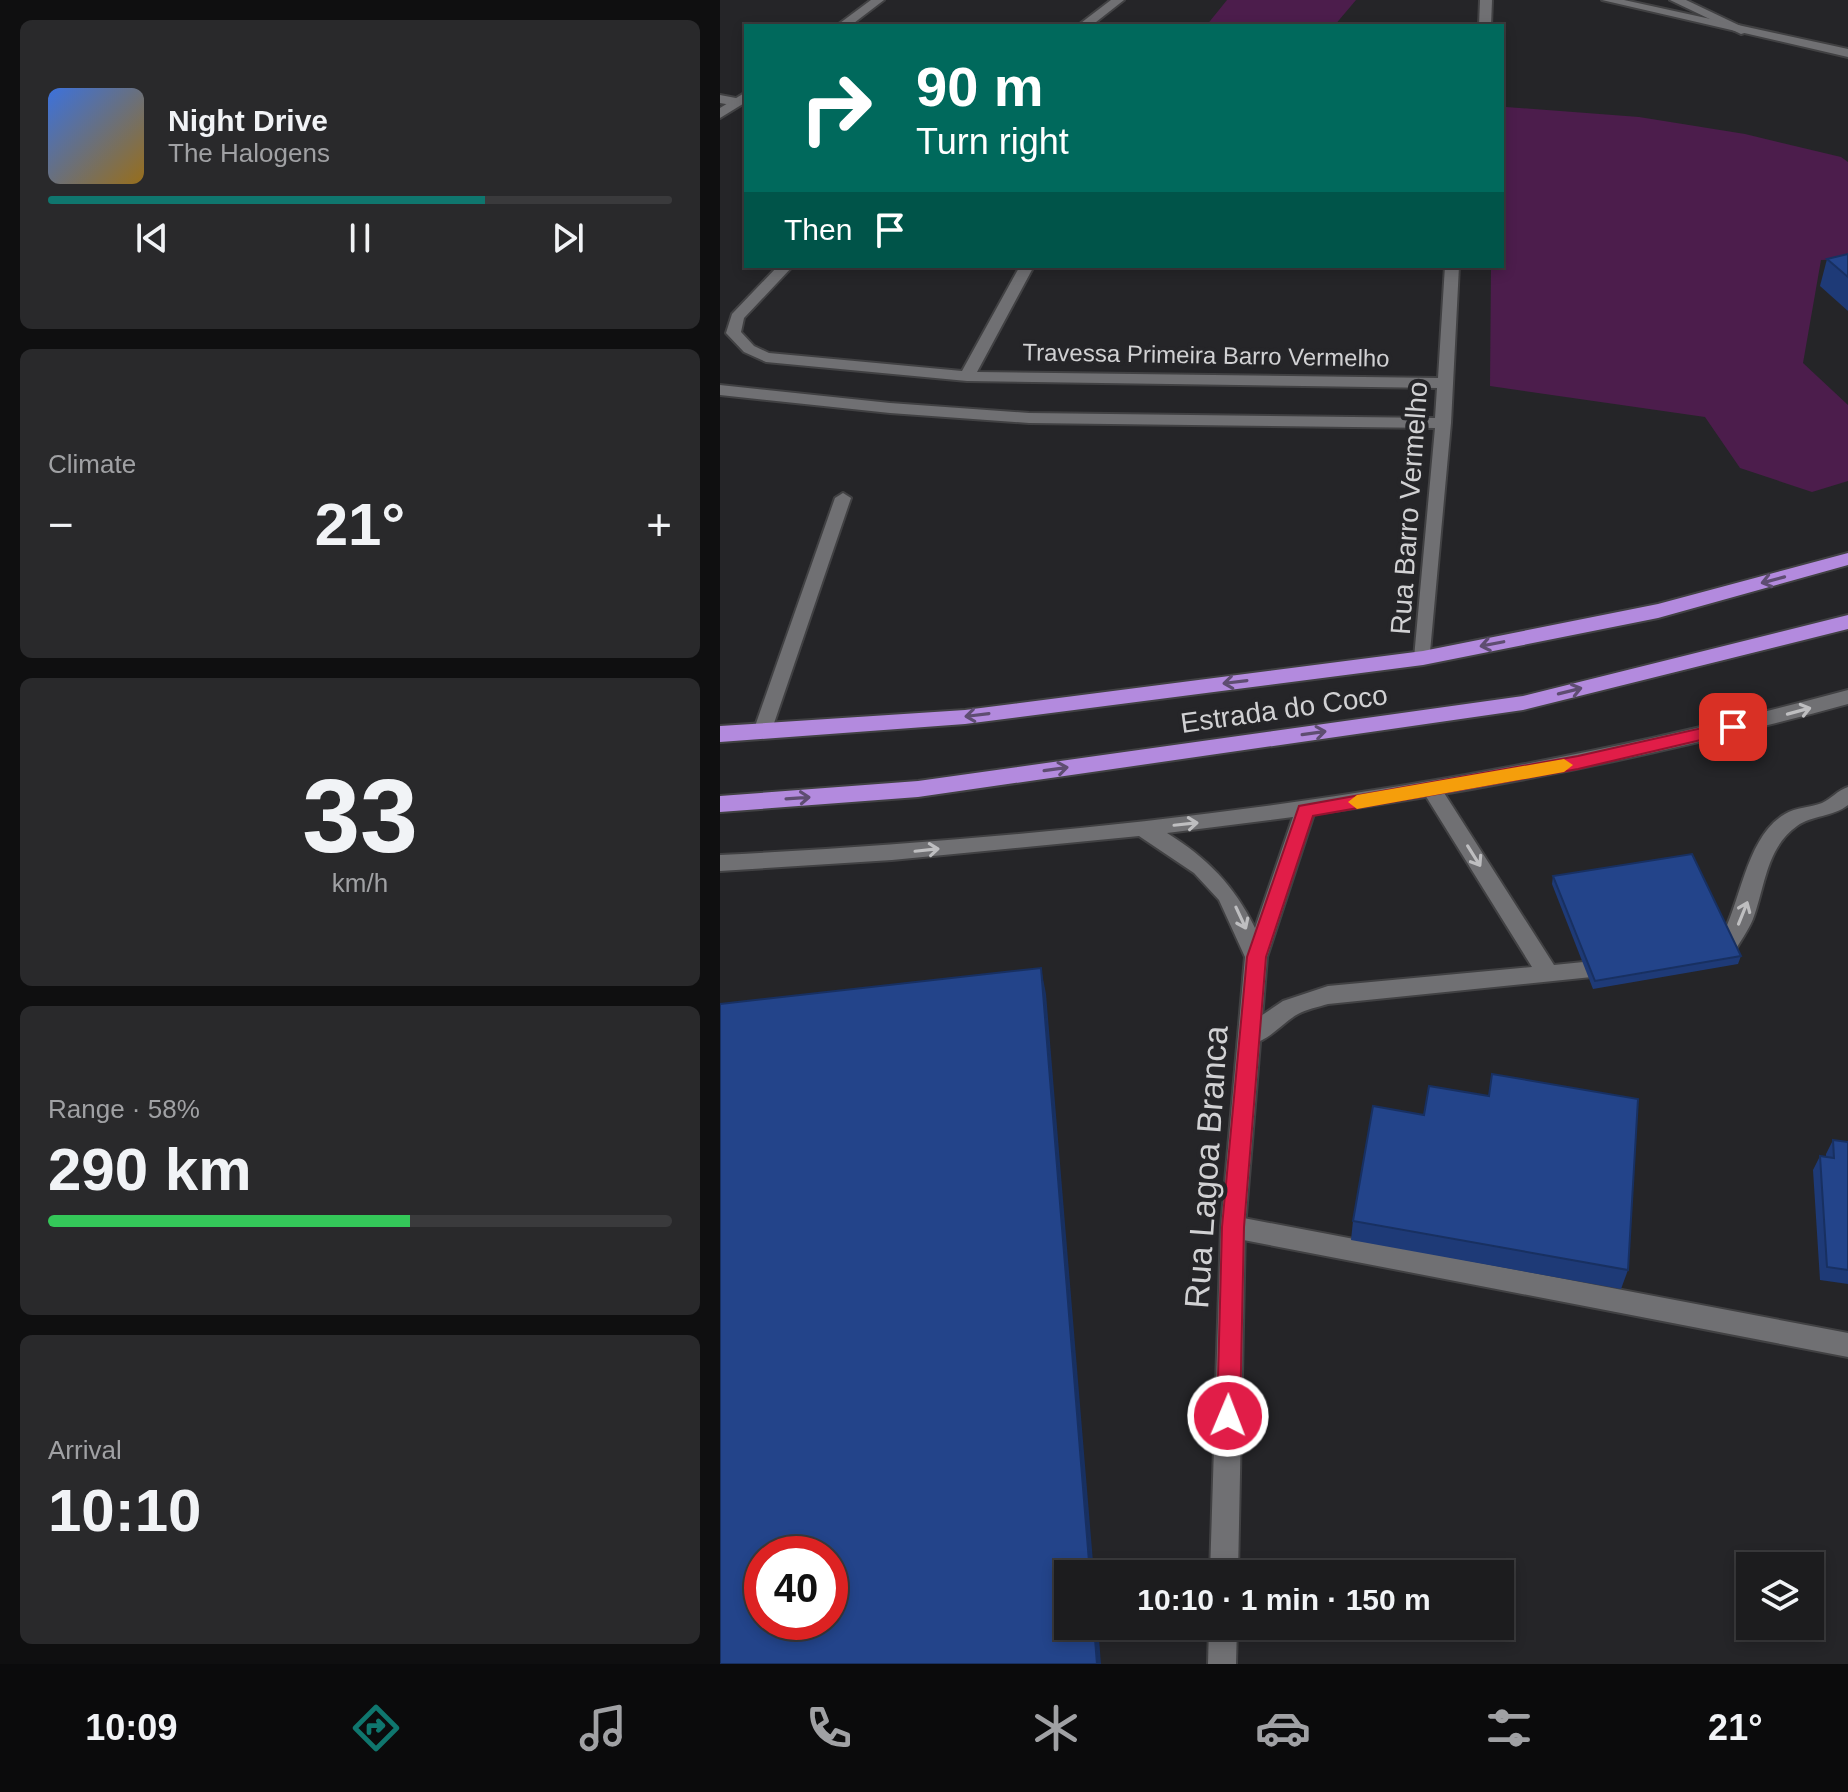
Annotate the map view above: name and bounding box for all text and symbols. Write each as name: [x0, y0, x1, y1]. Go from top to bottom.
text: 90 m: [916, 55, 1044, 118]
icon: right: [784, 56, 888, 160]
text: Night Drive: [168, 104, 328, 137]
text: Turn right: [916, 121, 1069, 162]
text: The Halogens: [168, 138, 330, 168]
icon: arrive: [868, 208, 912, 252]
text: Then: [784, 213, 852, 246]
icon: previous: [130, 216, 174, 260]
icon: pause: [338, 216, 382, 260]
icon: next: [546, 216, 590, 260]
street label: Travessa Primeira Barro Vermelho: [1022, 338, 1390, 372]
street label: Rua Barro Vermelho: [1385, 380, 1433, 636]
text: Climate: [48, 449, 136, 479]
text: 21°: [315, 491, 405, 558]
text: −: [48, 500, 74, 549]
text: +: [646, 500, 672, 549]
one-way arrow: [1760, 573, 1786, 588]
one-way arrow: [1480, 638, 1506, 653]
one-way arrow: [1223, 675, 1248, 690]
street label: Estrada do Coco: [1179, 679, 1389, 739]
one-way arrow: [1557, 683, 1582, 698]
pin: [1699, 693, 1767, 761]
one-way arrow: [1785, 703, 1811, 718]
icon: arrive: [1711, 705, 1755, 749]
one-way arrow: [965, 708, 990, 723]
one-way arrow: [1300, 725, 1326, 740]
text: 33: [302, 758, 418, 874]
one-way arrow: [1043, 761, 1068, 776]
one-way arrow: [784, 790, 811, 805]
one-way arrow: [1172, 817, 1199, 832]
one-way arrow: [913, 842, 940, 857]
one-way arrow: [1466, 844, 1482, 867]
text: km/h: [332, 868, 388, 898]
one-way arrow: [1737, 901, 1751, 926]
one-way arrow: [1234, 905, 1249, 929]
street label: Rua Lagoa Branca: [1177, 1024, 1235, 1310]
text: Range · 58%: [48, 1094, 200, 1124]
text: 290 km: [48, 1136, 252, 1203]
position arrow: [1186, 1374, 1270, 1458]
text: Arrival: [48, 1435, 122, 1465]
text: 10:10: [48, 1477, 201, 1544]
speed limit sign: 40: [744, 1536, 848, 1640]
map controls: [1736, 1552, 1824, 1640]
button: layers: [1736, 1552, 1824, 1640]
text: 10:10 · 1 min · 150 m: [1137, 1583, 1431, 1616]
icon: directions: [348, 1700, 404, 1756]
icon: music: [575, 1700, 631, 1756]
icon: phone: [801, 1700, 857, 1756]
icon: climate: [1028, 1700, 1084, 1756]
icon: car: [1255, 1700, 1311, 1756]
icon: filters: [1481, 1700, 1537, 1756]
text: 10:09: [85, 1707, 177, 1748]
text: 21°: [1708, 1707, 1763, 1748]

